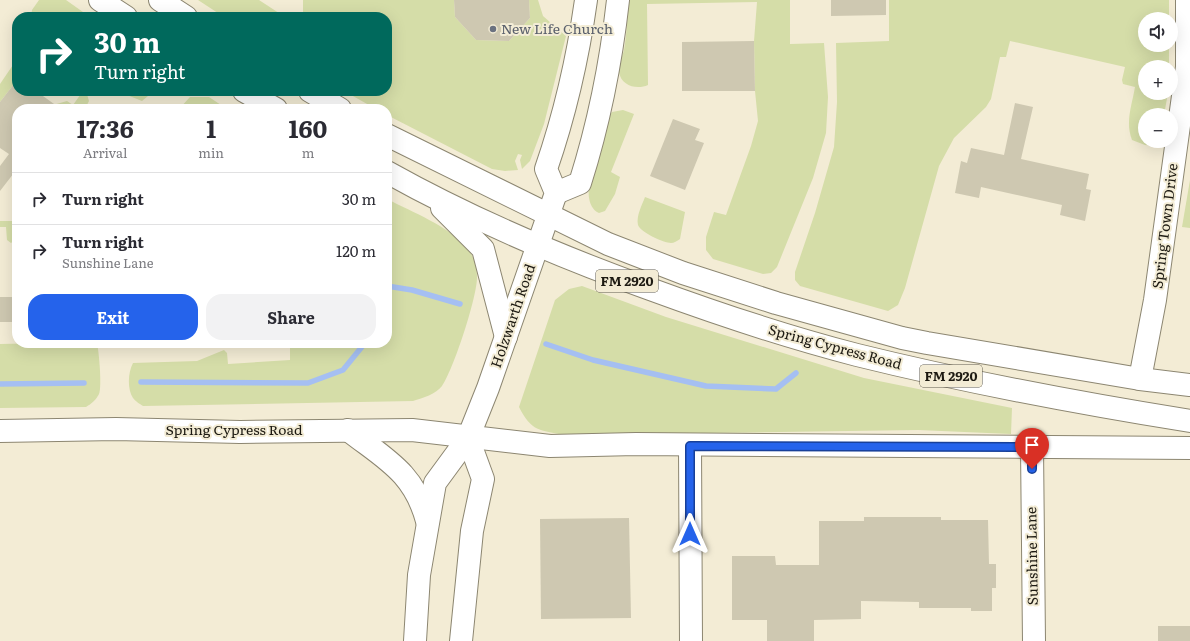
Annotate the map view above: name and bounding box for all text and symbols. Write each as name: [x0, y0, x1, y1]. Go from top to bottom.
map controls: [1138, 12, 1178, 148]
button: sound: [1138, 12, 1178, 52]
place label: New Life Church: [501, 18, 613, 38]
text: 30 m: [94, 20, 160, 62]
marker: New Life Church: [488, 24, 498, 34]
icon: right: [28, 28, 80, 80]
text: Turn right: [94, 58, 185, 85]
button: +: [1138, 60, 1178, 100]
button: −: [1138, 108, 1178, 148]
text: 17:36: [77, 110, 134, 145]
text: 1: [206, 110, 216, 145]
text: 160: [289, 110, 327, 145]
text: Arrival: [83, 143, 127, 162]
text: min: [198, 143, 224, 162]
text: m: [302, 143, 314, 162]
street label: Spring Town Drive: [1146, 162, 1182, 290]
text: Turn right: [62, 187, 144, 210]
text: 30 m: [342, 187, 376, 210]
icon: right: [28, 188, 50, 210]
text: Turn right: [62, 230, 144, 253]
text: 120 m: [336, 239, 376, 262]
icon: right: [28, 240, 50, 262]
text: Sunshine Lane: [62, 253, 153, 272]
street label: Holzwarth Road: [485, 261, 539, 370]
road number: FM 2920: [596, 270, 658, 292]
button: Exit: [28, 294, 198, 340]
button: Share: [206, 294, 376, 340]
street label: Spring Cypress Road: [766, 319, 904, 374]
road number: FM 2920: [920, 365, 982, 387]
street label: Spring Cypress Road: [165, 419, 303, 439]
pin: [1015, 428, 1049, 469]
icon: arrive: [1021, 434, 1043, 456]
street label: Sunshine Lane: [1020, 507, 1042, 605]
position arrow: [669, 513, 711, 555]

